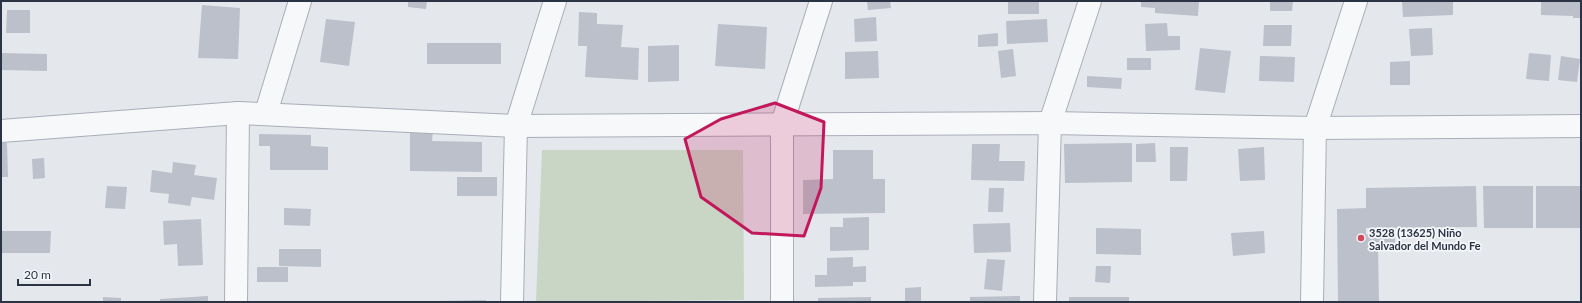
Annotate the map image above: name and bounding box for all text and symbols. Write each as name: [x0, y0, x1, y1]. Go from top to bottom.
place label: 3528 (13625) Niño Salvador del Mundo Fe: [1369, 226, 1481, 252]
marker: 3528 (13625) Niño Salvador del Mundo Fe: [1356, 233, 1366, 243]
scale bar: [18, 261, 90, 287]
text: 20 m: [24, 267, 51, 282]

